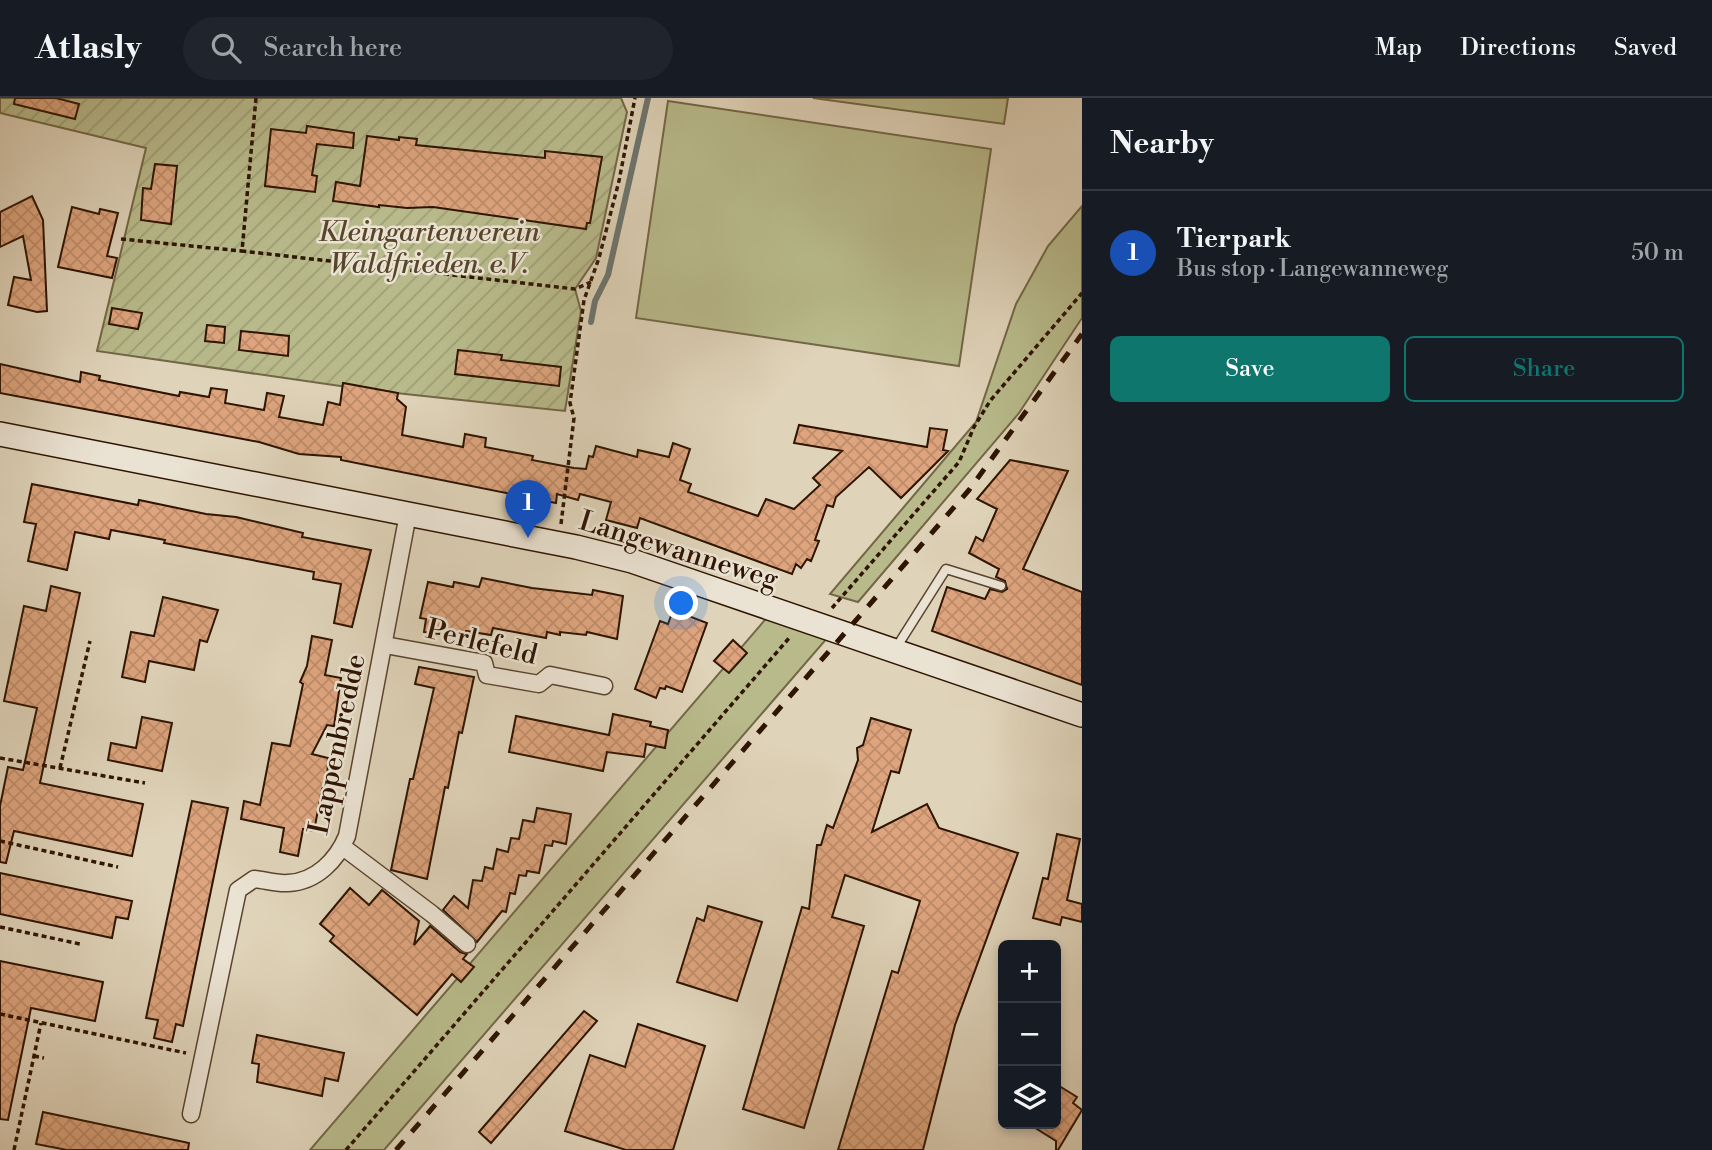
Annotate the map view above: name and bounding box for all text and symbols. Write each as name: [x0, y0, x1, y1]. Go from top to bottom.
search box: [183, 17, 673, 80]
text: Atlasly: [35, 28, 141, 69]
icon: search: [207, 29, 245, 67]
text: Search here: [263, 32, 402, 64]
text: Map: [1375, 33, 1422, 63]
text: Directions: [1460, 33, 1576, 63]
text: Saved: [1614, 33, 1677, 63]
text: Nearby: [1110, 125, 1214, 163]
park label: Kleingartenverein Waldfrieden. e.V.: [318, 215, 540, 282]
text: Tierpark: [1177, 223, 1291, 255]
text: 1: [1127, 239, 1139, 267]
text: 50 m: [1631, 239, 1684, 267]
text: Bus stop · Langewanneweg: [1177, 255, 1448, 283]
button: Save: [1110, 336, 1390, 402]
button: Share: [1404, 336, 1684, 402]
pin: 1: [505, 480, 551, 538]
street label: Langewanneweg: [575, 504, 783, 598]
your location: [664, 586, 698, 620]
street label: Perlefeld: [422, 612, 541, 673]
street label: Lappenbredde: [301, 651, 374, 838]
map controls: [998, 940, 1061, 1129]
button: +: [998, 940, 1061, 1003]
button: −: [998, 1003, 1061, 1066]
button: layers: [998, 1066, 1061, 1129]

